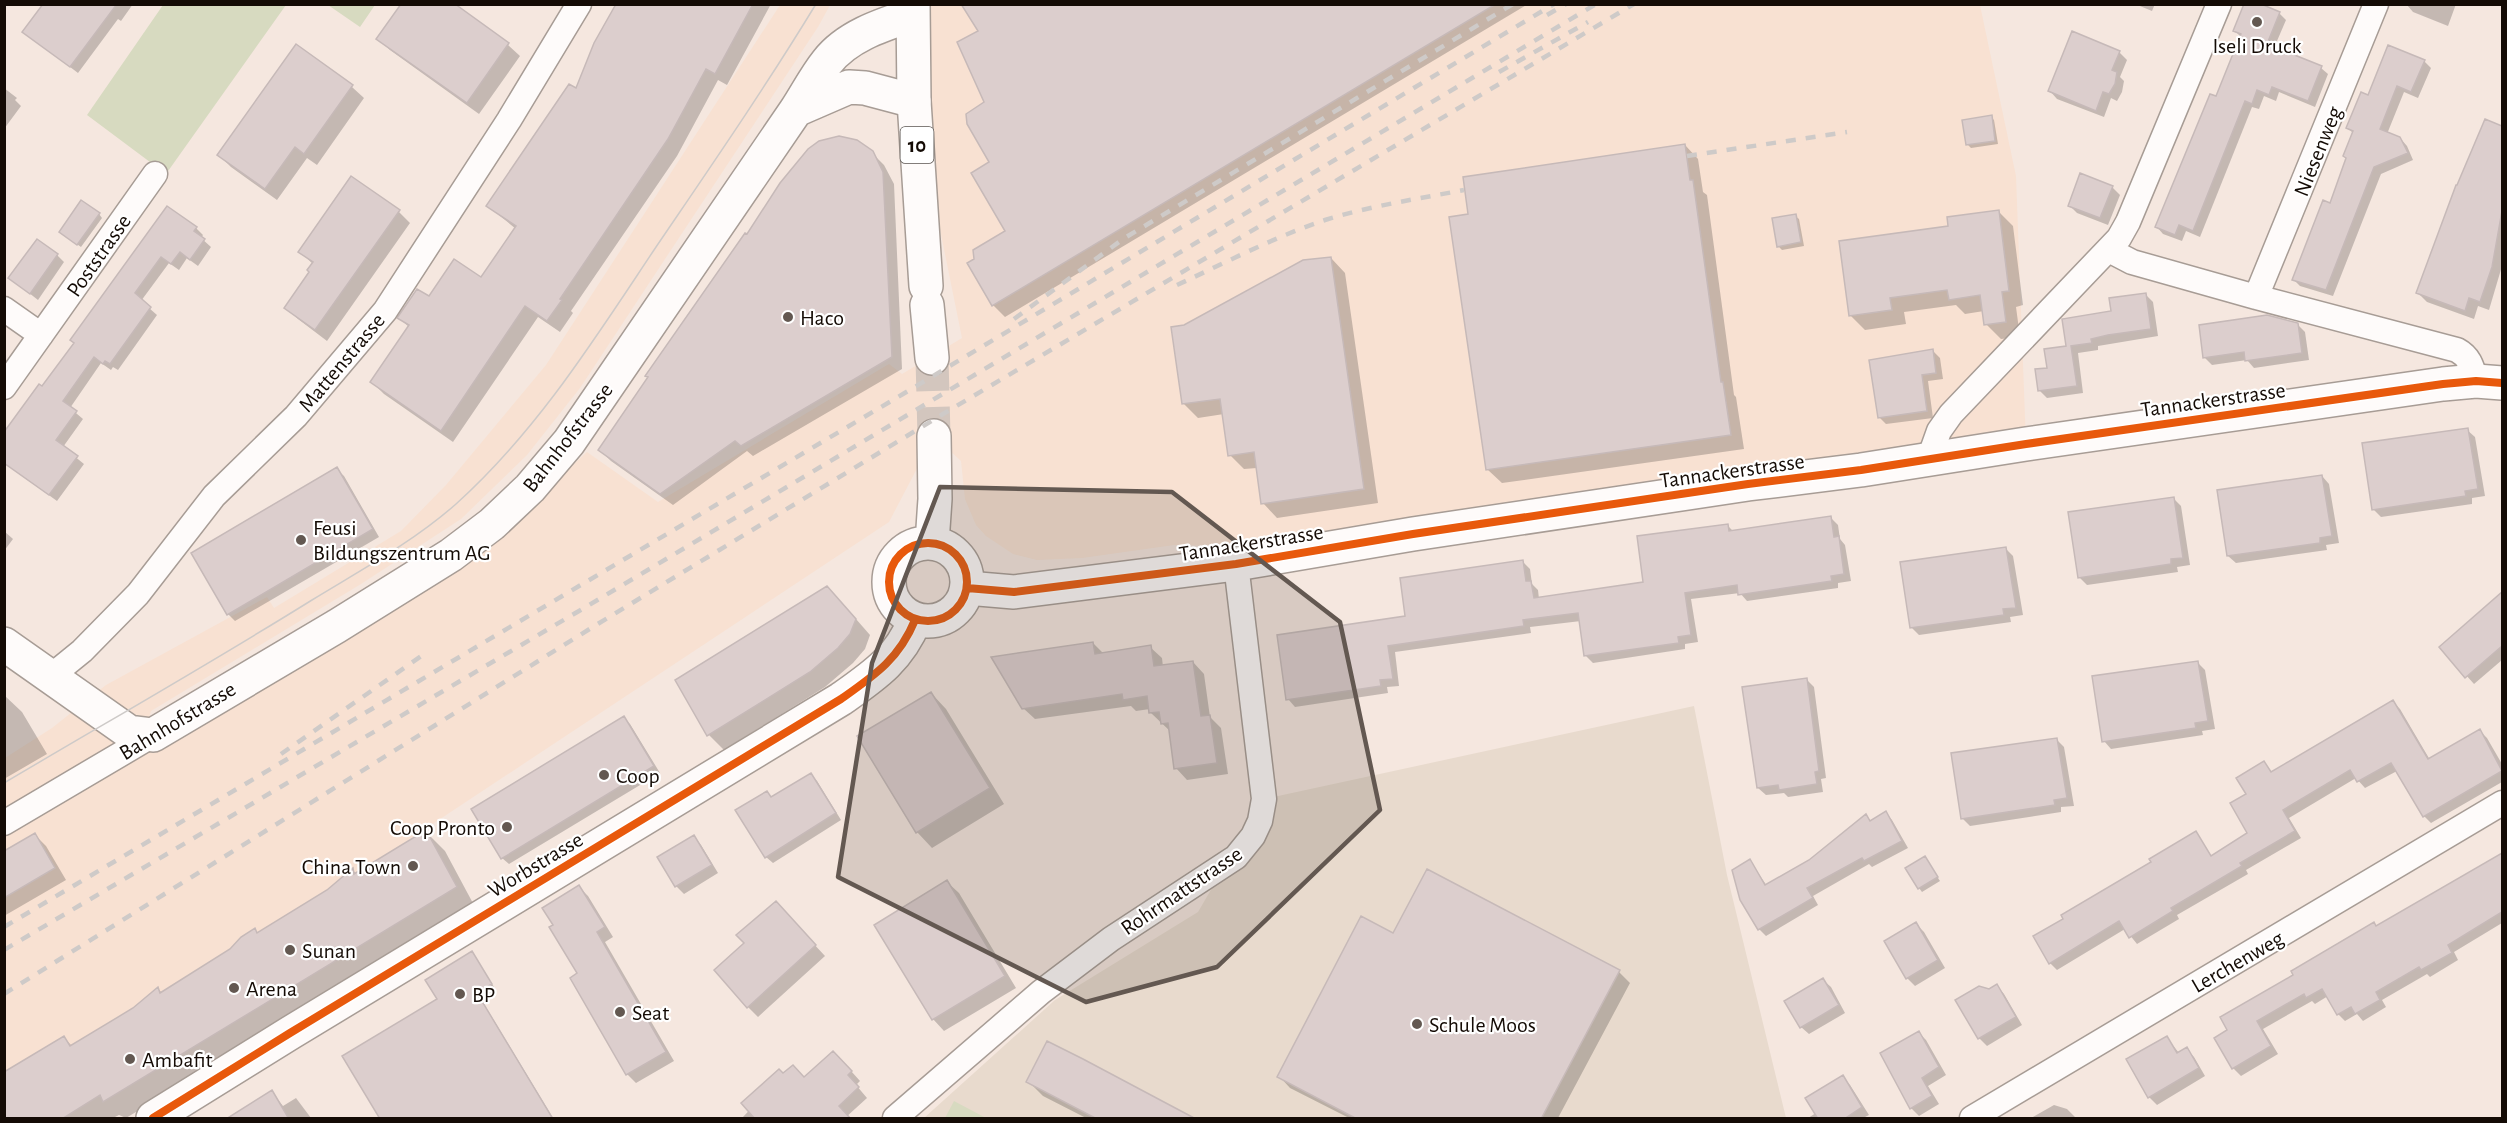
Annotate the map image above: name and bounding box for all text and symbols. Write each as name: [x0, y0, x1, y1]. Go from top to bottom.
marker: Iseli Druck: [2250, 15, 2264, 29]
place label: Iseli Druck: [2212, 35, 2302, 57]
street label: Niesenweg: [2290, 103, 2346, 199]
road number: 10: [900, 127, 934, 163]
street label: Poststrasse: [63, 210, 135, 301]
place label: Haco: [800, 307, 844, 329]
street label: Mattenstrasse: [294, 309, 389, 416]
marker: Haco: [781, 310, 795, 324]
street label: Bahnhofstrasse: [519, 379, 617, 496]
street label: Tannackerstrasse: [2139, 379, 2287, 421]
street label: Tannackerstrasse: [1658, 450, 1806, 492]
place label: Feusi Bildungszentrum AG: [313, 517, 490, 564]
street label: Tannackerstrasse: [1177, 521, 1325, 565]
marker: Feusi Bildungszentrum AG: [294, 533, 308, 547]
street label: Bahnhofstrasse: [115, 678, 240, 764]
place label: Coop: [616, 765, 660, 787]
marker: Coop: [597, 768, 611, 782]
place label: Coop Pronto: [390, 817, 495, 839]
marker: Coop Pronto: [500, 820, 514, 834]
street label: Worbstrasse: [484, 828, 587, 902]
street label: Rohrmattstrasse: [1117, 842, 1246, 939]
place label: China Town: [302, 856, 401, 878]
marker: China Town: [406, 859, 420, 873]
street label: Lerchenweg: [2188, 927, 2288, 997]
place label: Sunan: [302, 940, 356, 962]
marker: Sunan: [283, 943, 297, 957]
place label: Arena: [246, 978, 297, 1000]
marker: Arena: [227, 981, 241, 995]
place label: BP: [472, 984, 495, 1006]
marker: BP: [453, 987, 467, 1001]
place label: Seat: [632, 1002, 669, 1024]
marker: Seat: [613, 1005, 627, 1019]
place label: Schule Moos: [1429, 1014, 1536, 1036]
marker: Schule Moos: [1410, 1017, 1424, 1031]
place label: Ambafit: [142, 1049, 213, 1071]
marker: Ambafit: [123, 1052, 137, 1066]

